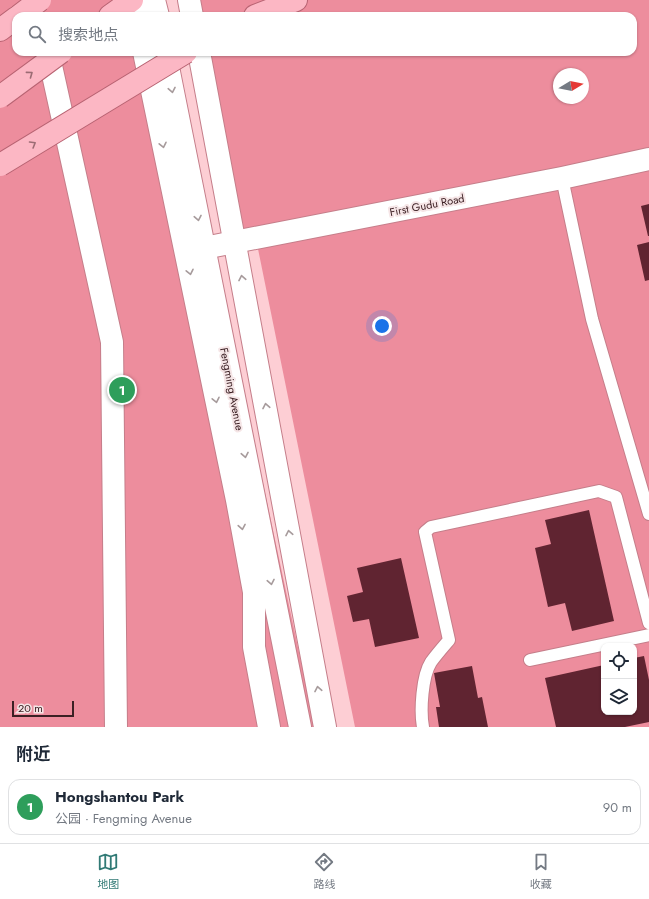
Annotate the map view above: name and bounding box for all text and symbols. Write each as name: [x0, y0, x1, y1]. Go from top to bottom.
search box: [12, 12, 637, 56]
icon: search: [26, 23, 48, 45]
text: 搜索地点: [58, 24, 118, 46]
north arrow: [553, 68, 589, 104]
one-way arrow: [26, 72, 33, 79]
one-way arrow: [168, 87, 176, 93]
one-way arrow: [29, 142, 36, 149]
one-way arrow: [159, 142, 167, 148]
street label: First Gudu Road: [388, 190, 466, 220]
one-way arrow: [193, 215, 202, 221]
one-way arrow: [185, 269, 194, 275]
one-way arrow: [238, 275, 246, 281]
your location: [372, 316, 392, 336]
street label: Fengming Avenue: [216, 346, 248, 432]
pin: 1: [109, 375, 135, 405]
one-way arrow: [212, 396, 220, 403]
one-way arrow: [262, 402, 270, 409]
one-way arrow: [241, 452, 249, 458]
one-way arrow: [237, 524, 246, 530]
one-way arrow: [286, 530, 294, 536]
one-way arrow: [266, 579, 275, 586]
map controls: [601, 643, 637, 715]
button: locate: [601, 643, 637, 679]
button: layers: [601, 679, 637, 715]
one-way arrow: [315, 686, 323, 692]
scale bar: [12, 699, 74, 718]
text: 20 m: [18, 700, 43, 716]
text: 附近: [16, 742, 50, 766]
text: Hongshantou Park: [55, 786, 184, 808]
text: 1: [27, 798, 33, 817]
text: 90 m: [603, 798, 632, 817]
text: 公园 · Fengming Avenue: [55, 809, 192, 828]
tab: 地图: [97, 851, 119, 892]
tab: 路线: [313, 851, 335, 892]
tab: 收藏: [530, 851, 552, 892]

